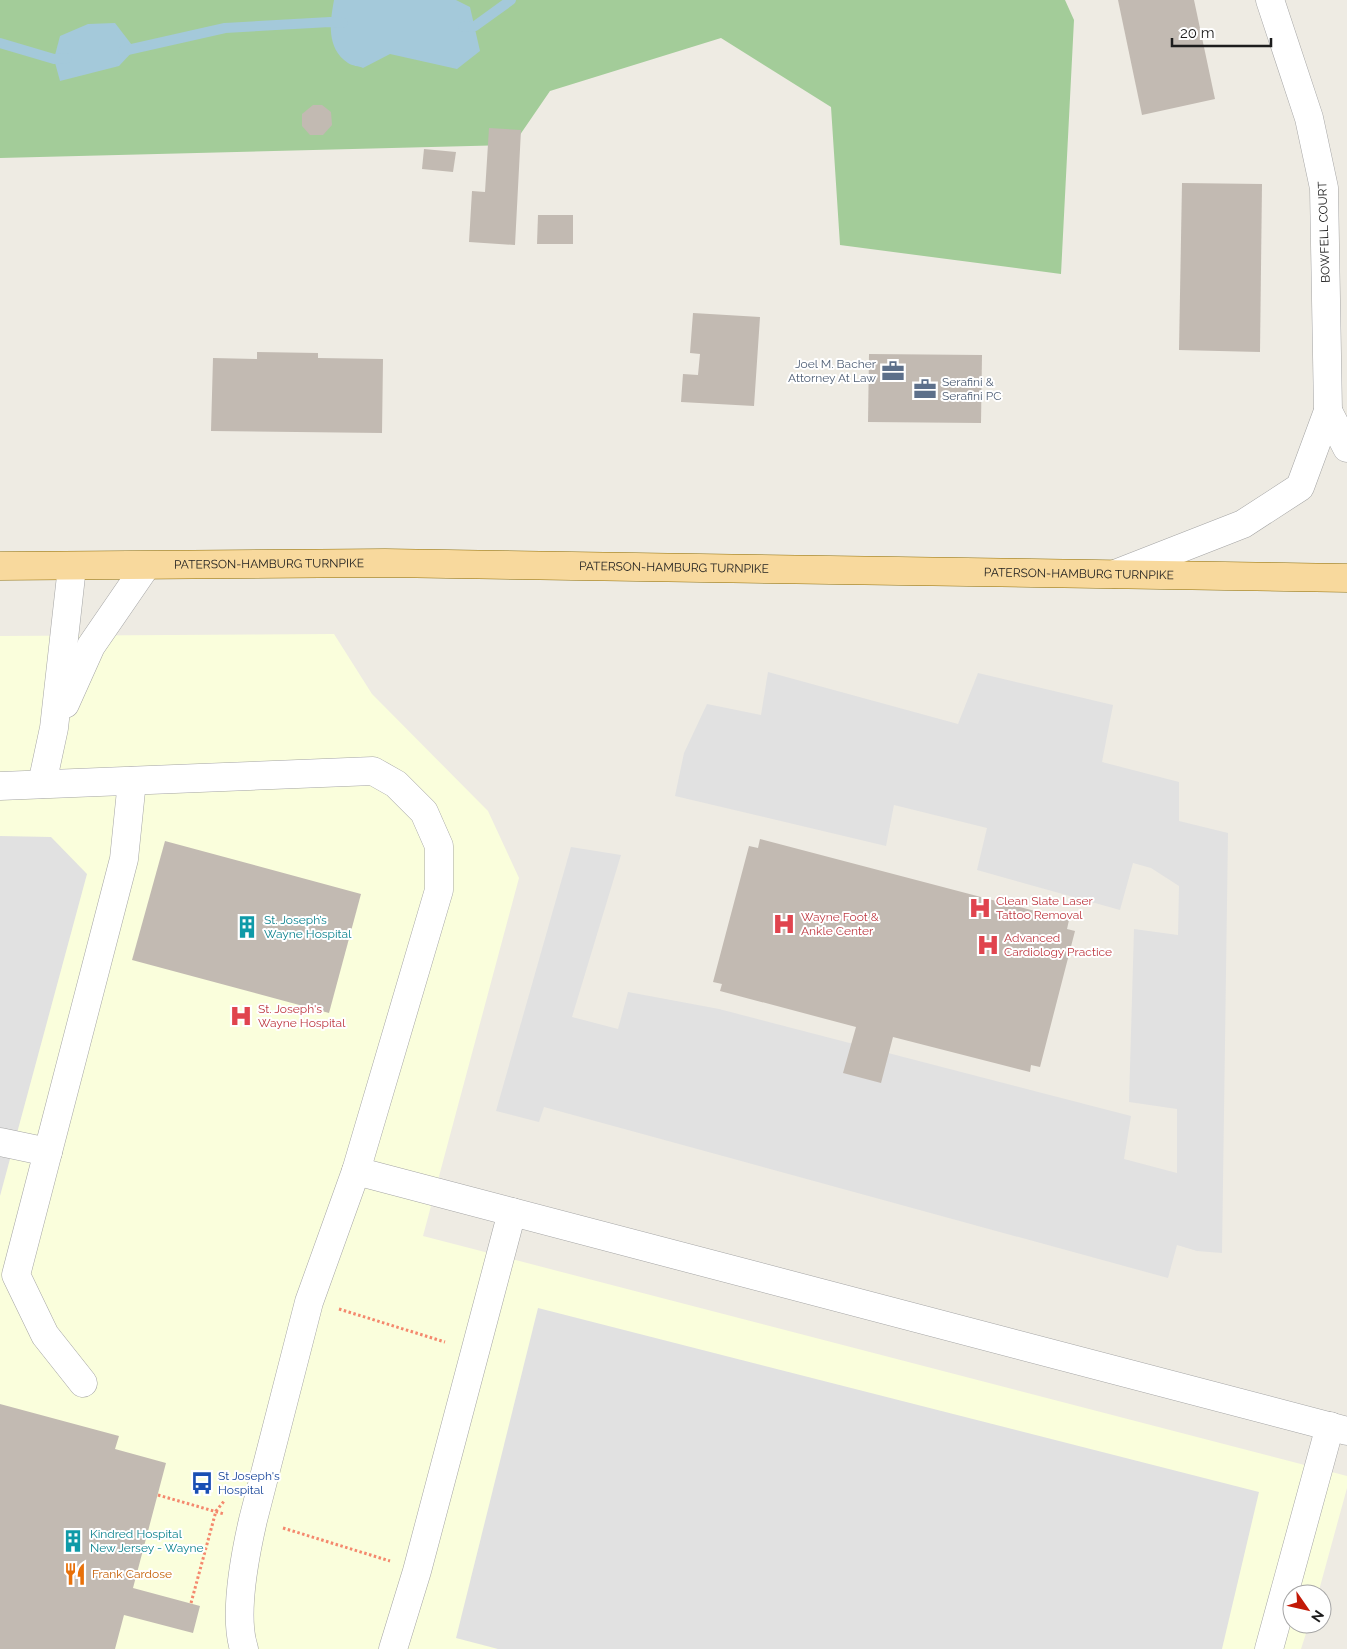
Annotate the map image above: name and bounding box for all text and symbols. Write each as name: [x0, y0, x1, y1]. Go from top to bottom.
scale bar: [1172, 15, 1271, 47]
text: 20 m: [1180, 24, 1215, 42]
street label: BOWFELL COURT: [1315, 180, 1333, 283]
place label: Joel M. Bacher Attorney At Law: [788, 357, 877, 385]
office icon: Joel M. Bacher Attorney At Law: [880, 358, 906, 384]
place label: Serafini & Serafini PC: [942, 375, 1001, 403]
office icon: Serafini & Serafini PC: [912, 376, 938, 402]
street label: PATERSON-HAMBURG TURNPIKE: [174, 556, 364, 572]
street label: PATERSON-HAMBURG TURNPIKE: [579, 559, 769, 576]
street label: PATERSON-HAMBURG TURNPIKE: [984, 565, 1174, 582]
place label: Clean Slate Laser Tattoo Removal: [996, 894, 1094, 922]
hospital icon: Clean Slate Laser Tattoo Removal: [967, 895, 993, 921]
place label: Wayne Foot & Ankle Center: [801, 910, 879, 938]
hospital icon: Wayne Foot & Ankle Center: [771, 911, 797, 937]
place label: St. Joseph’s Wayne Hospital: [264, 913, 352, 941]
building icon: St. Joseph’s Wayne Hospital: [234, 914, 260, 940]
place label: Advanced Cardiology Practice: [1004, 931, 1112, 959]
hospital icon: Advanced Cardiology Practice: [975, 932, 1001, 958]
place label: St. Joseph's Wayne Hospital: [258, 1002, 346, 1030]
hospital icon: St. Joseph's Wayne Hospital: [228, 1003, 254, 1029]
place label: St Joseph's Hospital: [218, 1469, 280, 1497]
bus stop icon: St Joseph's Hospital: [189, 1470, 215, 1496]
place label: Kindred Hospital New Jersey - Wayne: [90, 1527, 204, 1555]
building icon: Kindred Hospital New Jersey - Wayne: [60, 1528, 86, 1554]
restaurant icon: Frank Cardose: [62, 1561, 88, 1587]
place label: Frank Cardose: [92, 1567, 172, 1581]
north arrow: [1282, 1584, 1332, 1634]
text: N: [1308, 1607, 1327, 1625]

